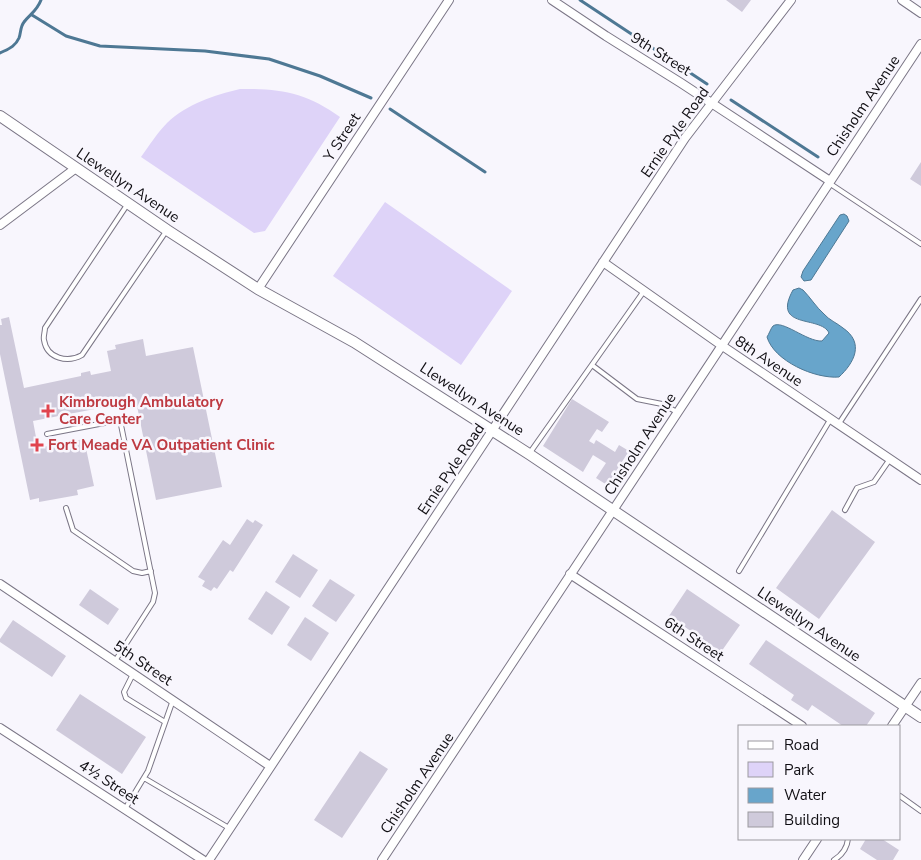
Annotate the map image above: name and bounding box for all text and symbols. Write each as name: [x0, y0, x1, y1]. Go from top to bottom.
street label: 9th Street: [627, 28, 696, 81]
street label: Chisholm Avenue: [822, 51, 904, 161]
street label: Ernie Pyle Road: [636, 83, 714, 181]
street label: Y Street: [318, 108, 365, 166]
street label: Llewellyn Avenue: [72, 143, 184, 227]
street label: 8th Avenue: [731, 331, 807, 391]
street label: Llewellyn Avenue: [416, 358, 528, 440]
street label: Chisholm Avenue: [599, 389, 681, 499]
place label: Kimbrough Ambulatory Care Center: [59, 392, 224, 429]
marker: Kimbrough Ambulatory Care Center: [41, 404, 55, 418]
street label: Ernie Pyle Road: [413, 419, 489, 519]
place label: Fort Meade VA Outpatient Clinic: [48, 435, 275, 455]
marker: Fort Meade VA Outpatient Clinic: [30, 438, 44, 452]
street label: Llewellyn Avenue: [753, 582, 865, 666]
street label: 6th Street: [660, 612, 728, 666]
street label: 5th Street: [109, 636, 177, 691]
legend: [738, 725, 901, 840]
street label: Chisholm Avenue: [376, 728, 458, 838]
text: Road: [784, 735, 819, 755]
street label: 4½ Street: [75, 755, 144, 809]
text: Park: [784, 760, 814, 780]
text: Water: [784, 785, 827, 805]
text: Building: [784, 810, 840, 830]

